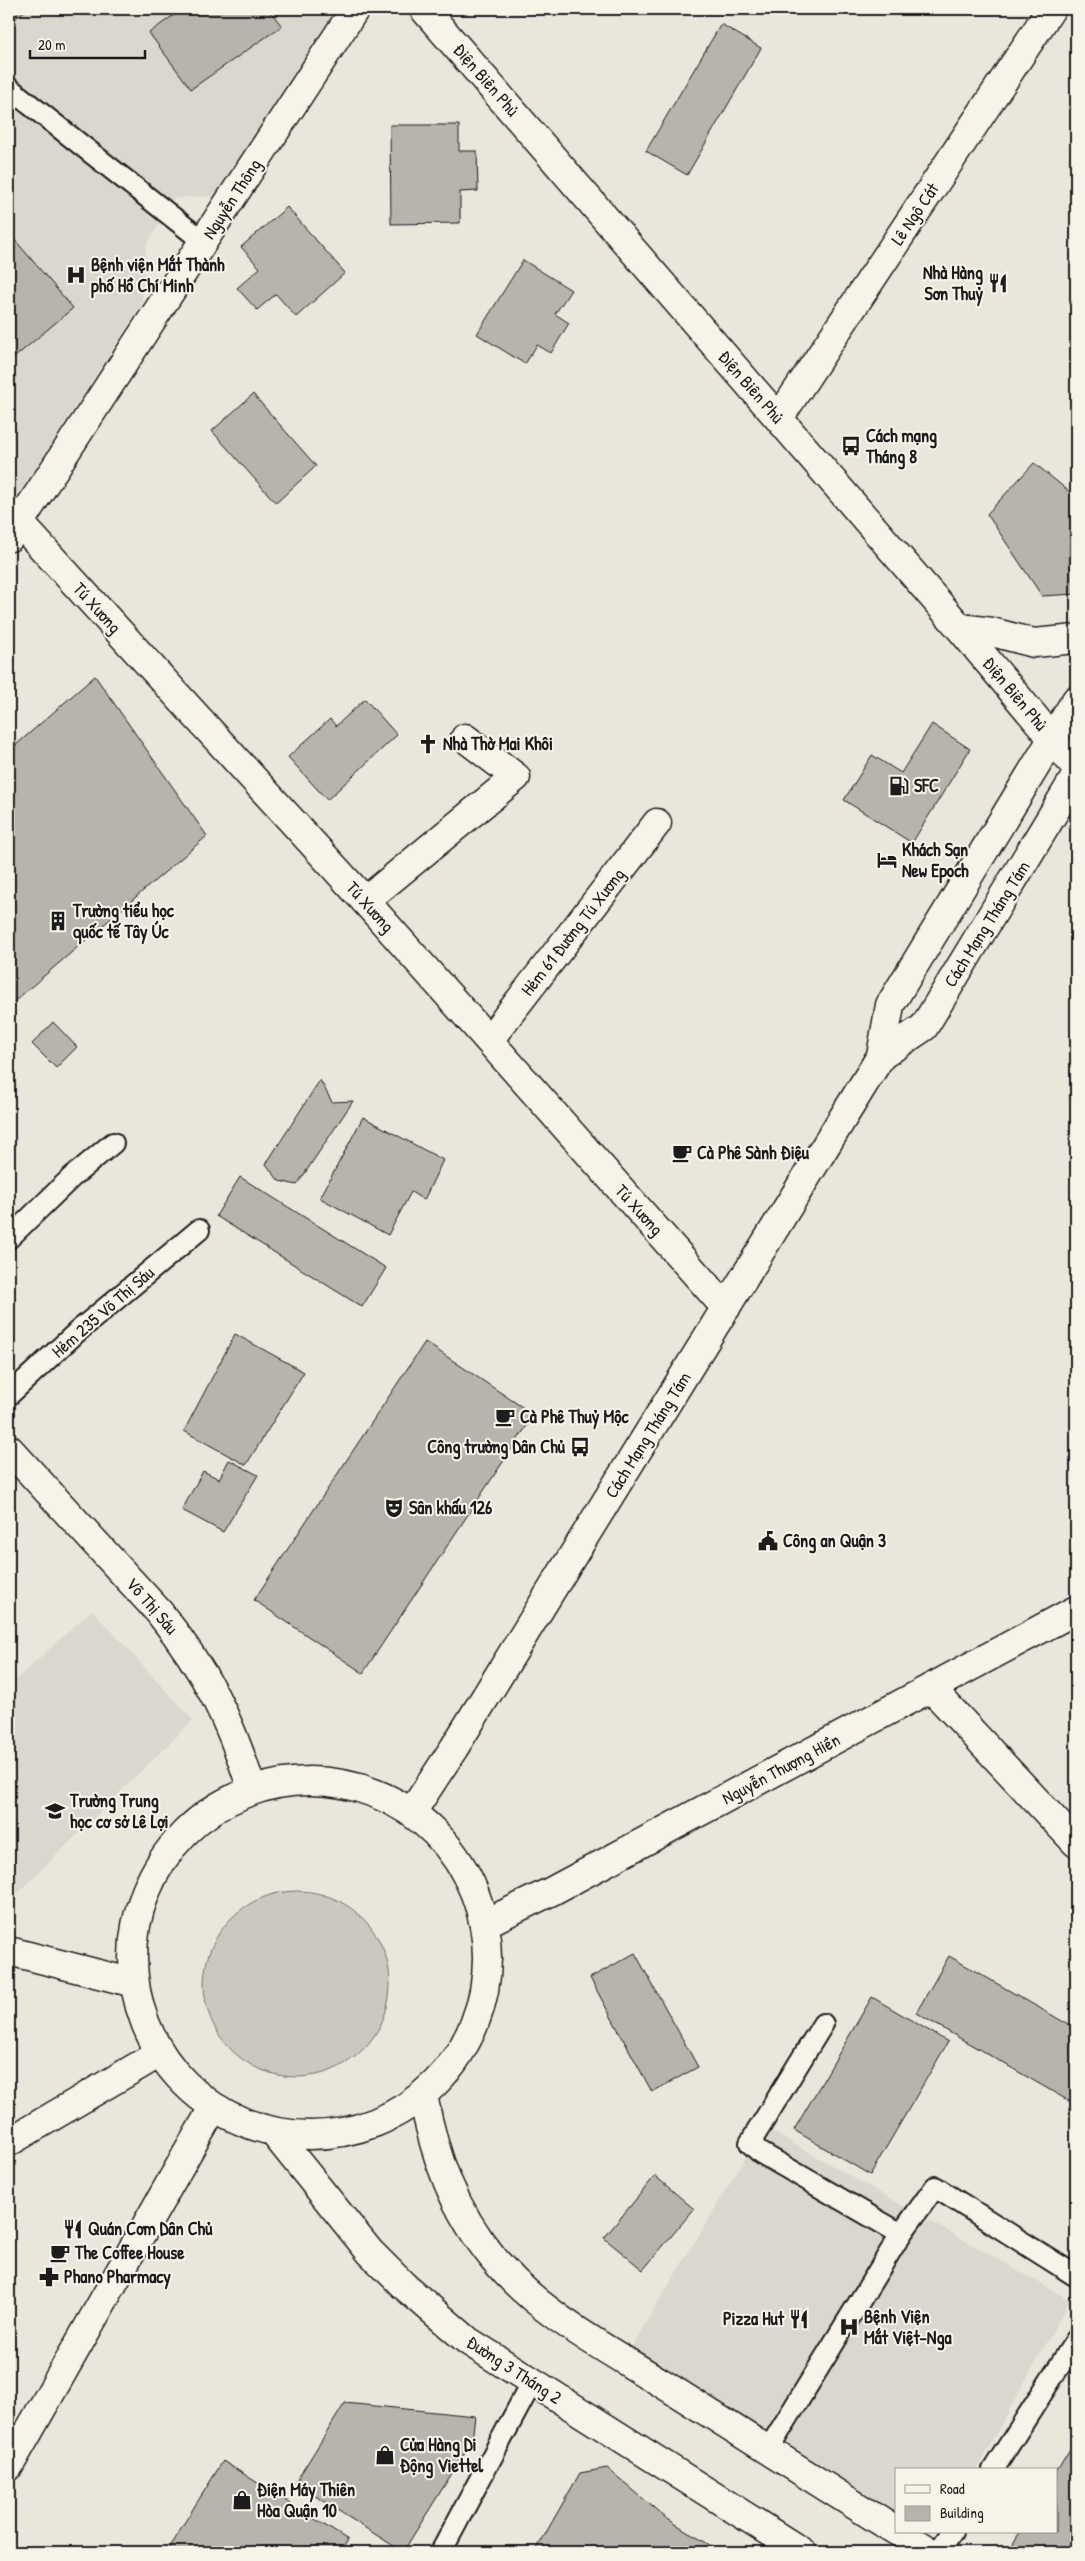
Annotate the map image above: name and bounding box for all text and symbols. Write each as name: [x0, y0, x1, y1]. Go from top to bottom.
scale bar: [30, 28, 145, 60]
text: 20 m: [38, 34, 65, 55]
street label: Điện Biên Phủ: [448, 38, 525, 122]
street label: Nguyễn Thông: [196, 154, 267, 244]
street label: Lê Ngô Cát: [885, 177, 945, 250]
place label: Bệnh viện Mắt Thành phố Hồ Chí Minh: [91, 252, 225, 299]
place label: Nhà Hàng Sơn Thuỷ: [923, 260, 983, 307]
hospital icon: Bệnh viện Mắt Thành phố Hồ Chí Minh: [65, 264, 87, 286]
restaurant icon: Nhà Hàng Sơn Thuỷ: [987, 272, 1009, 294]
street label: Điện Biên Phủ: [713, 345, 790, 429]
place label: Cách mạng Tháng 8: [865, 423, 937, 470]
bus stop icon: Cách mạng Tháng 8: [840, 435, 862, 457]
street label: Tú Xương: [68, 577, 127, 639]
street label: Điện Biên Phủ: [977, 651, 1054, 736]
place label: Nhà Thờ Mai Khôi: [443, 731, 553, 756]
church icon: Nhà Thờ Mai Khôi: [417, 733, 439, 755]
place label: SFC: [914, 773, 939, 798]
fuel station icon: SFC: [888, 775, 910, 797]
place label: Khách Sạn New Epoch: [902, 837, 969, 884]
hotel icon: Khách Sạn New Epoch: [876, 849, 898, 871]
street label: Cách Mạng Tháng Tám: [938, 856, 1036, 992]
street label: Hẻm 61 Đường Tú Xương: [515, 863, 630, 1001]
street label: Tú Xương: [341, 876, 400, 938]
place label: Trường tiểu học quốc tế Tây Úc: [72, 898, 175, 945]
building icon: Trường tiểu học quốc tế Tây Úc: [47, 910, 69, 932]
place label: Cà Phê Sành Điệu: [697, 1140, 810, 1165]
cafe icon: Cà Phê Sành Điệu: [671, 1142, 693, 1164]
street label: Tú Xương: [610, 1179, 669, 1241]
street label: Hẻm 235 Võ Thị Sáu: [46, 1260, 159, 1363]
street label: Cách Mạng Tháng Tám: [599, 1367, 697, 1503]
place label: Cà Phê Thuỷ Mộc: [520, 1404, 629, 1430]
cafe icon: Cà Phê Thuỷ Mộc: [494, 1406, 516, 1428]
place label: Công trường Dân Chủ: [427, 1434, 566, 1460]
bus stop icon: Công trường Dân Chủ: [569, 1436, 591, 1458]
place label: Sân khấu 126: [409, 1495, 492, 1520]
theatre icon: Sân khấu 126: [383, 1497, 405, 1519]
place label: Công an Quận 3: [783, 1528, 886, 1554]
public building icon: Công an Quận 3: [757, 1530, 779, 1552]
street label: Võ Thị Sáu: [121, 1572, 184, 1640]
street label: Nguyễn Thượng Hiền: [717, 1727, 844, 1810]
place label: Trường Trung học cơ sở Lê Lợi: [69, 1788, 169, 1834]
school or university icon: Trường Trung học cơ sở Lê Lợi: [44, 1800, 66, 1822]
place label: Quán Cơm Dân Chủ: [88, 2216, 213, 2241]
restaurant icon: Quán Cơm Dân Chủ: [62, 2218, 84, 2240]
place label: The Coffee House: [74, 2240, 185, 2265]
cafe icon: The Coffee House: [49, 2242, 71, 2264]
place label: Phano Pharmacy: [64, 2264, 171, 2290]
pharmacy icon: Phano Pharmacy: [38, 2266, 60, 2288]
place label: Bệnh Viện Mắt Việt-Nga: [864, 2304, 952, 2351]
place label: Pizza Hut: [723, 2306, 785, 2331]
restaurant icon: Pizza Hut: [788, 2308, 810, 2330]
hospital icon: Bệnh Viện Mắt Việt-Nga: [838, 2316, 860, 2338]
street label: Đường 3 Tháng 2: [462, 2330, 567, 2410]
place label: Cửa Hàng Di Động Viettel: [400, 2432, 484, 2479]
shop icon: Cửa Hàng Di Động Viettel: [374, 2444, 396, 2466]
legend: [895, 2468, 1058, 2534]
place label: Điện Máy Thiên Hòa Quận 10: [257, 2477, 355, 2523]
text: Road: [940, 2478, 965, 2499]
shop icon: Điện Máy Thiên Hòa Quận 10: [231, 2489, 253, 2511]
text: Building: [940, 2502, 984, 2523]

